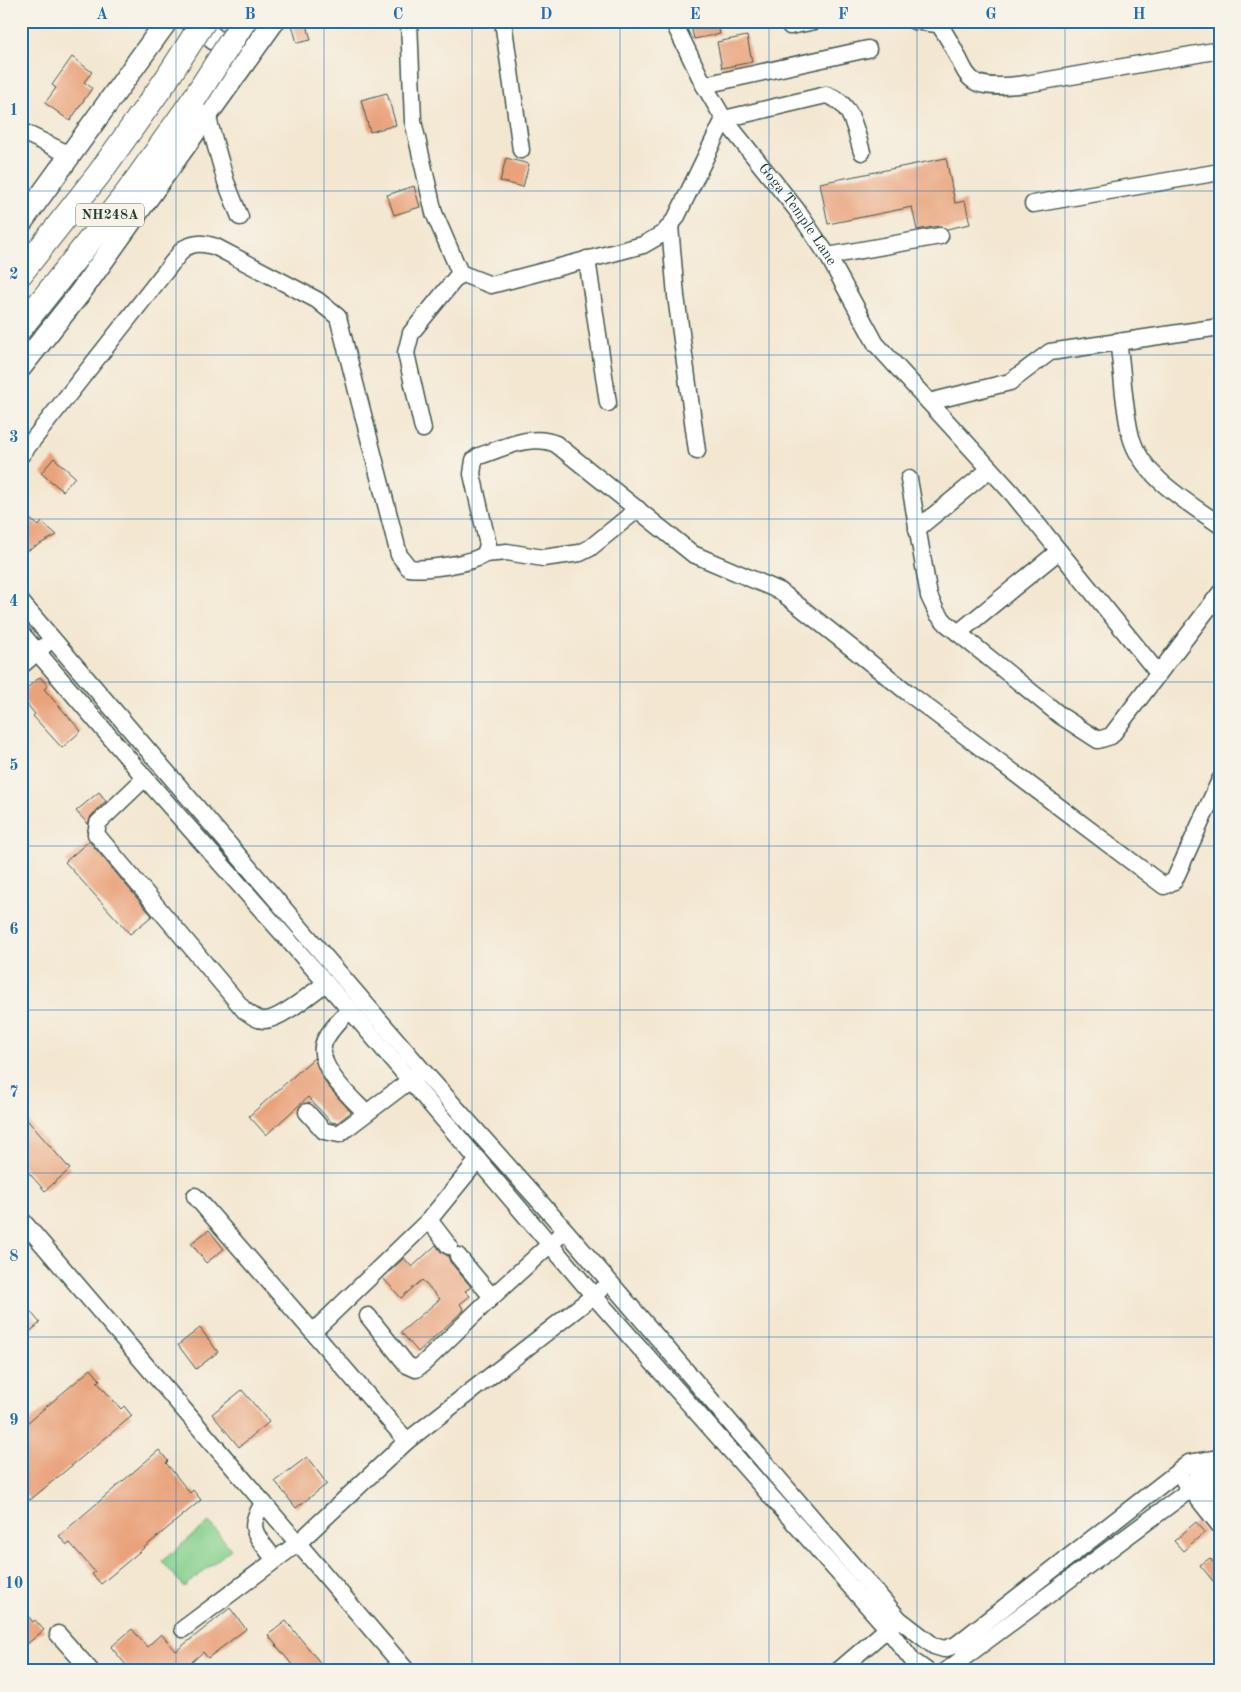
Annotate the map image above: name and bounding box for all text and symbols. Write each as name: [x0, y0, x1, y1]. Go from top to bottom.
text: A: [96, 7, 108, 23]
text: B: [244, 7, 256, 23]
text: C: [393, 7, 403, 23]
text: D: [540, 7, 552, 23]
text: E: [689, 7, 701, 23]
text: F: [838, 7, 849, 23]
text: G: [985, 7, 997, 23]
text: H: [1132, 7, 1146, 23]
text: 1: [9, 103, 19, 119]
street label: Goga Temple Lane: [755, 161, 839, 268]
road number: NH248A: [76, 204, 144, 226]
text: 2: [9, 267, 19, 283]
text: 3: [9, 430, 19, 446]
text: 4: [9, 594, 19, 610]
text: 5: [9, 758, 19, 774]
text: 6: [9, 922, 19, 938]
text: 7: [9, 1085, 19, 1101]
text: 8: [9, 1249, 19, 1265]
text: 9: [9, 1413, 19, 1429]
text: 10: [5, 1576, 23, 1592]

